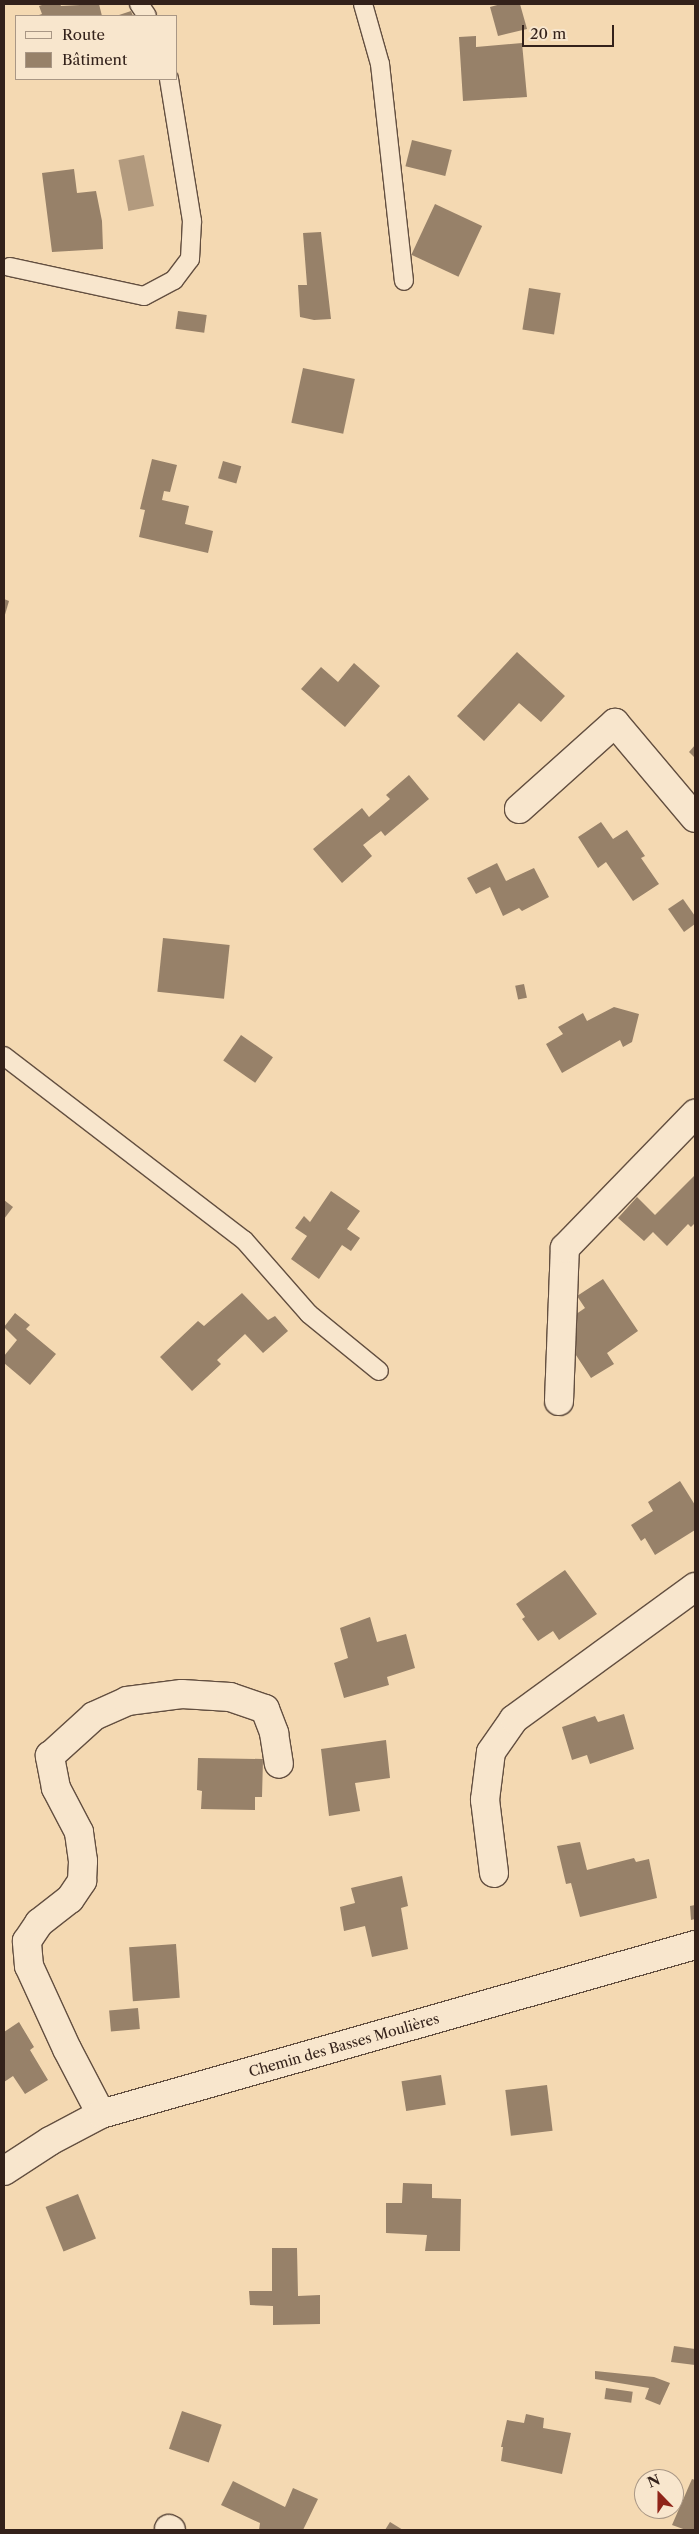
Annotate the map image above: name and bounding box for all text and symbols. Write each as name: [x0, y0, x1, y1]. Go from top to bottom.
legend: [15, 15, 178, 80]
scale bar: [524, 15, 616, 47]
text: 20 m: [530, 24, 566, 43]
text: Route: [62, 25, 105, 44]
text: Bâtiment: [62, 50, 127, 69]
street label: Chemin des Basses Moulières: [247, 2010, 441, 2080]
north arrow: [634, 2469, 684, 2519]
text: N: [645, 2470, 663, 2492]

